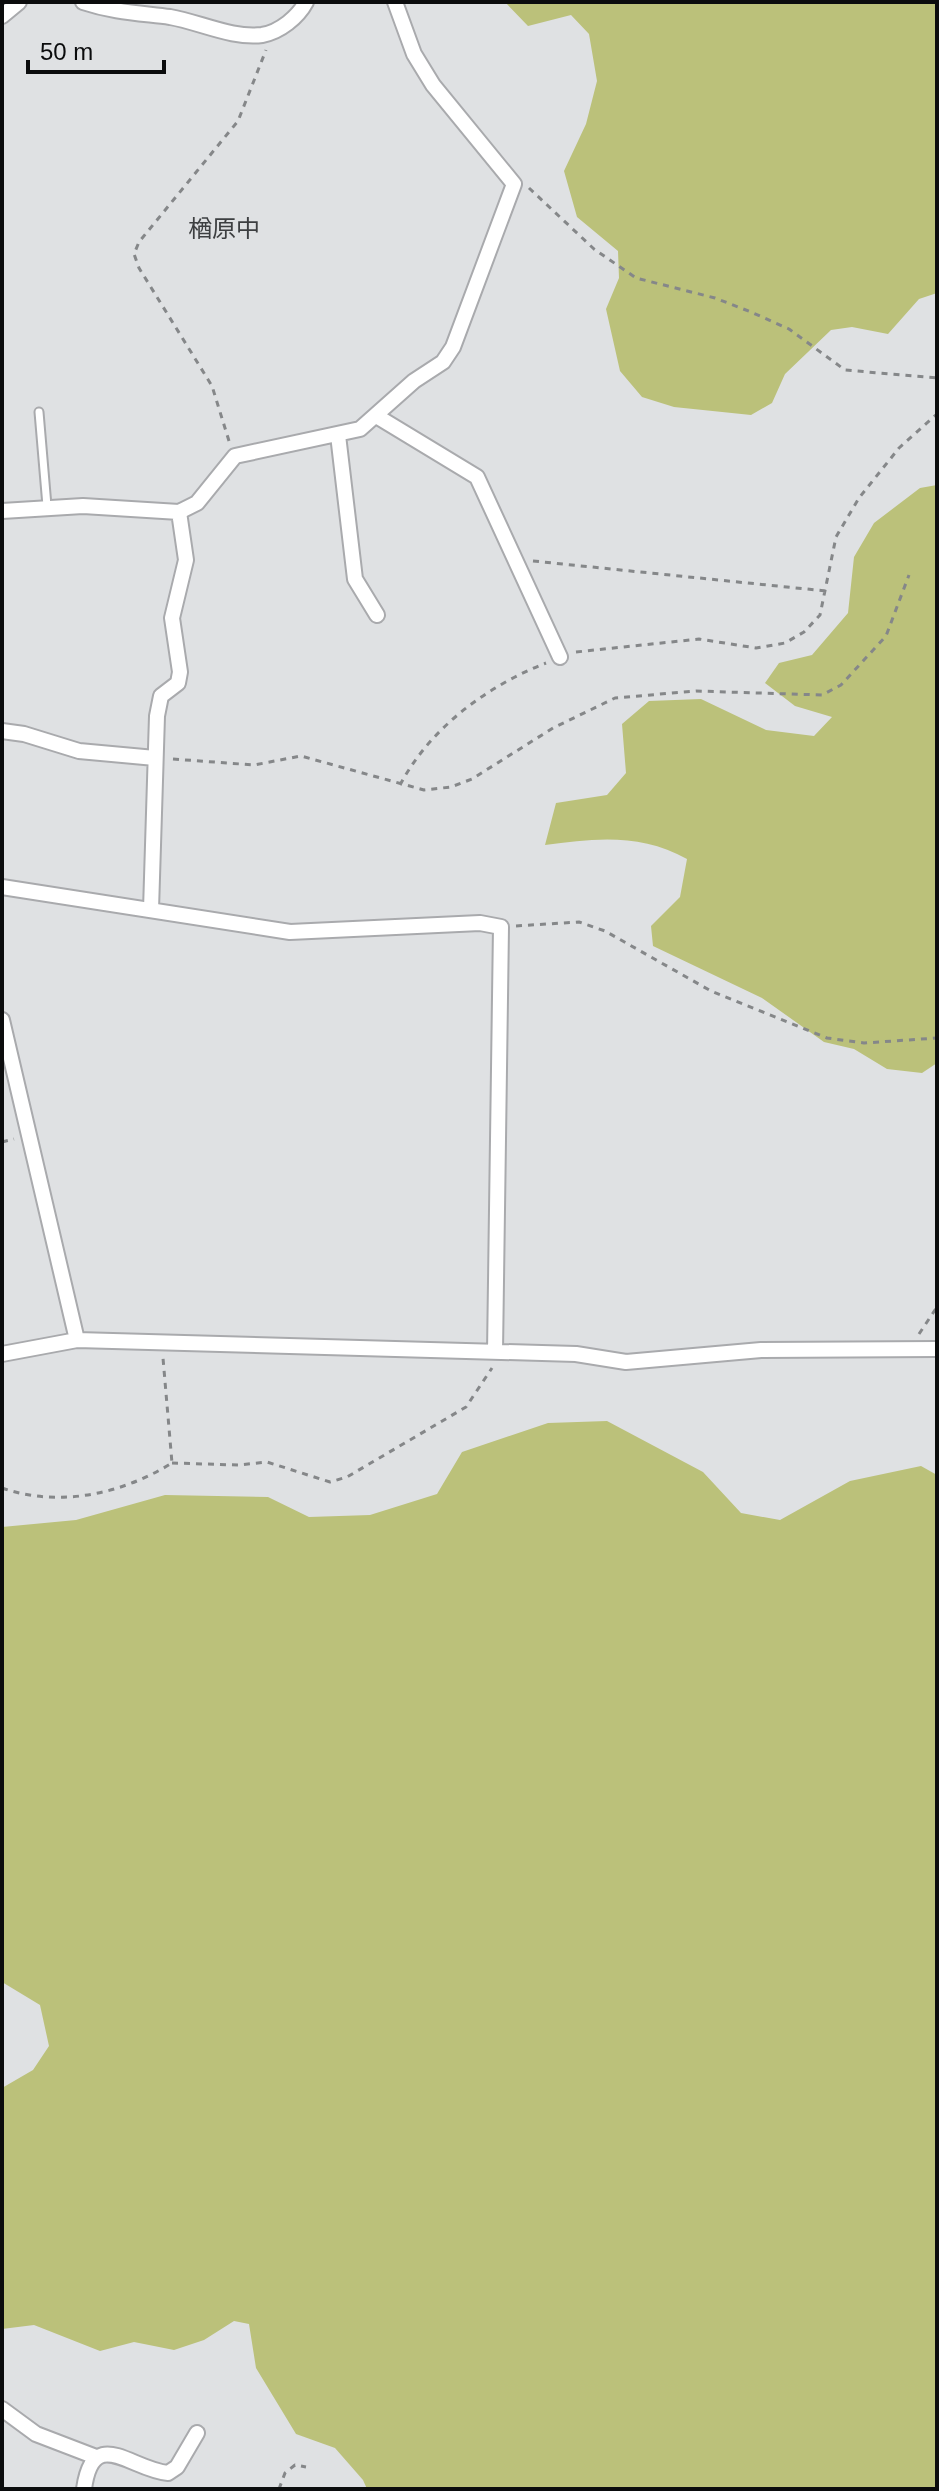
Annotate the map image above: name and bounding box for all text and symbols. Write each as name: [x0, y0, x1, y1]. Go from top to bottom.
scale bar: [28, 24, 164, 74]
text: 50 m: [40, 38, 93, 65]
district label: 楢原中: [188, 215, 260, 242]

